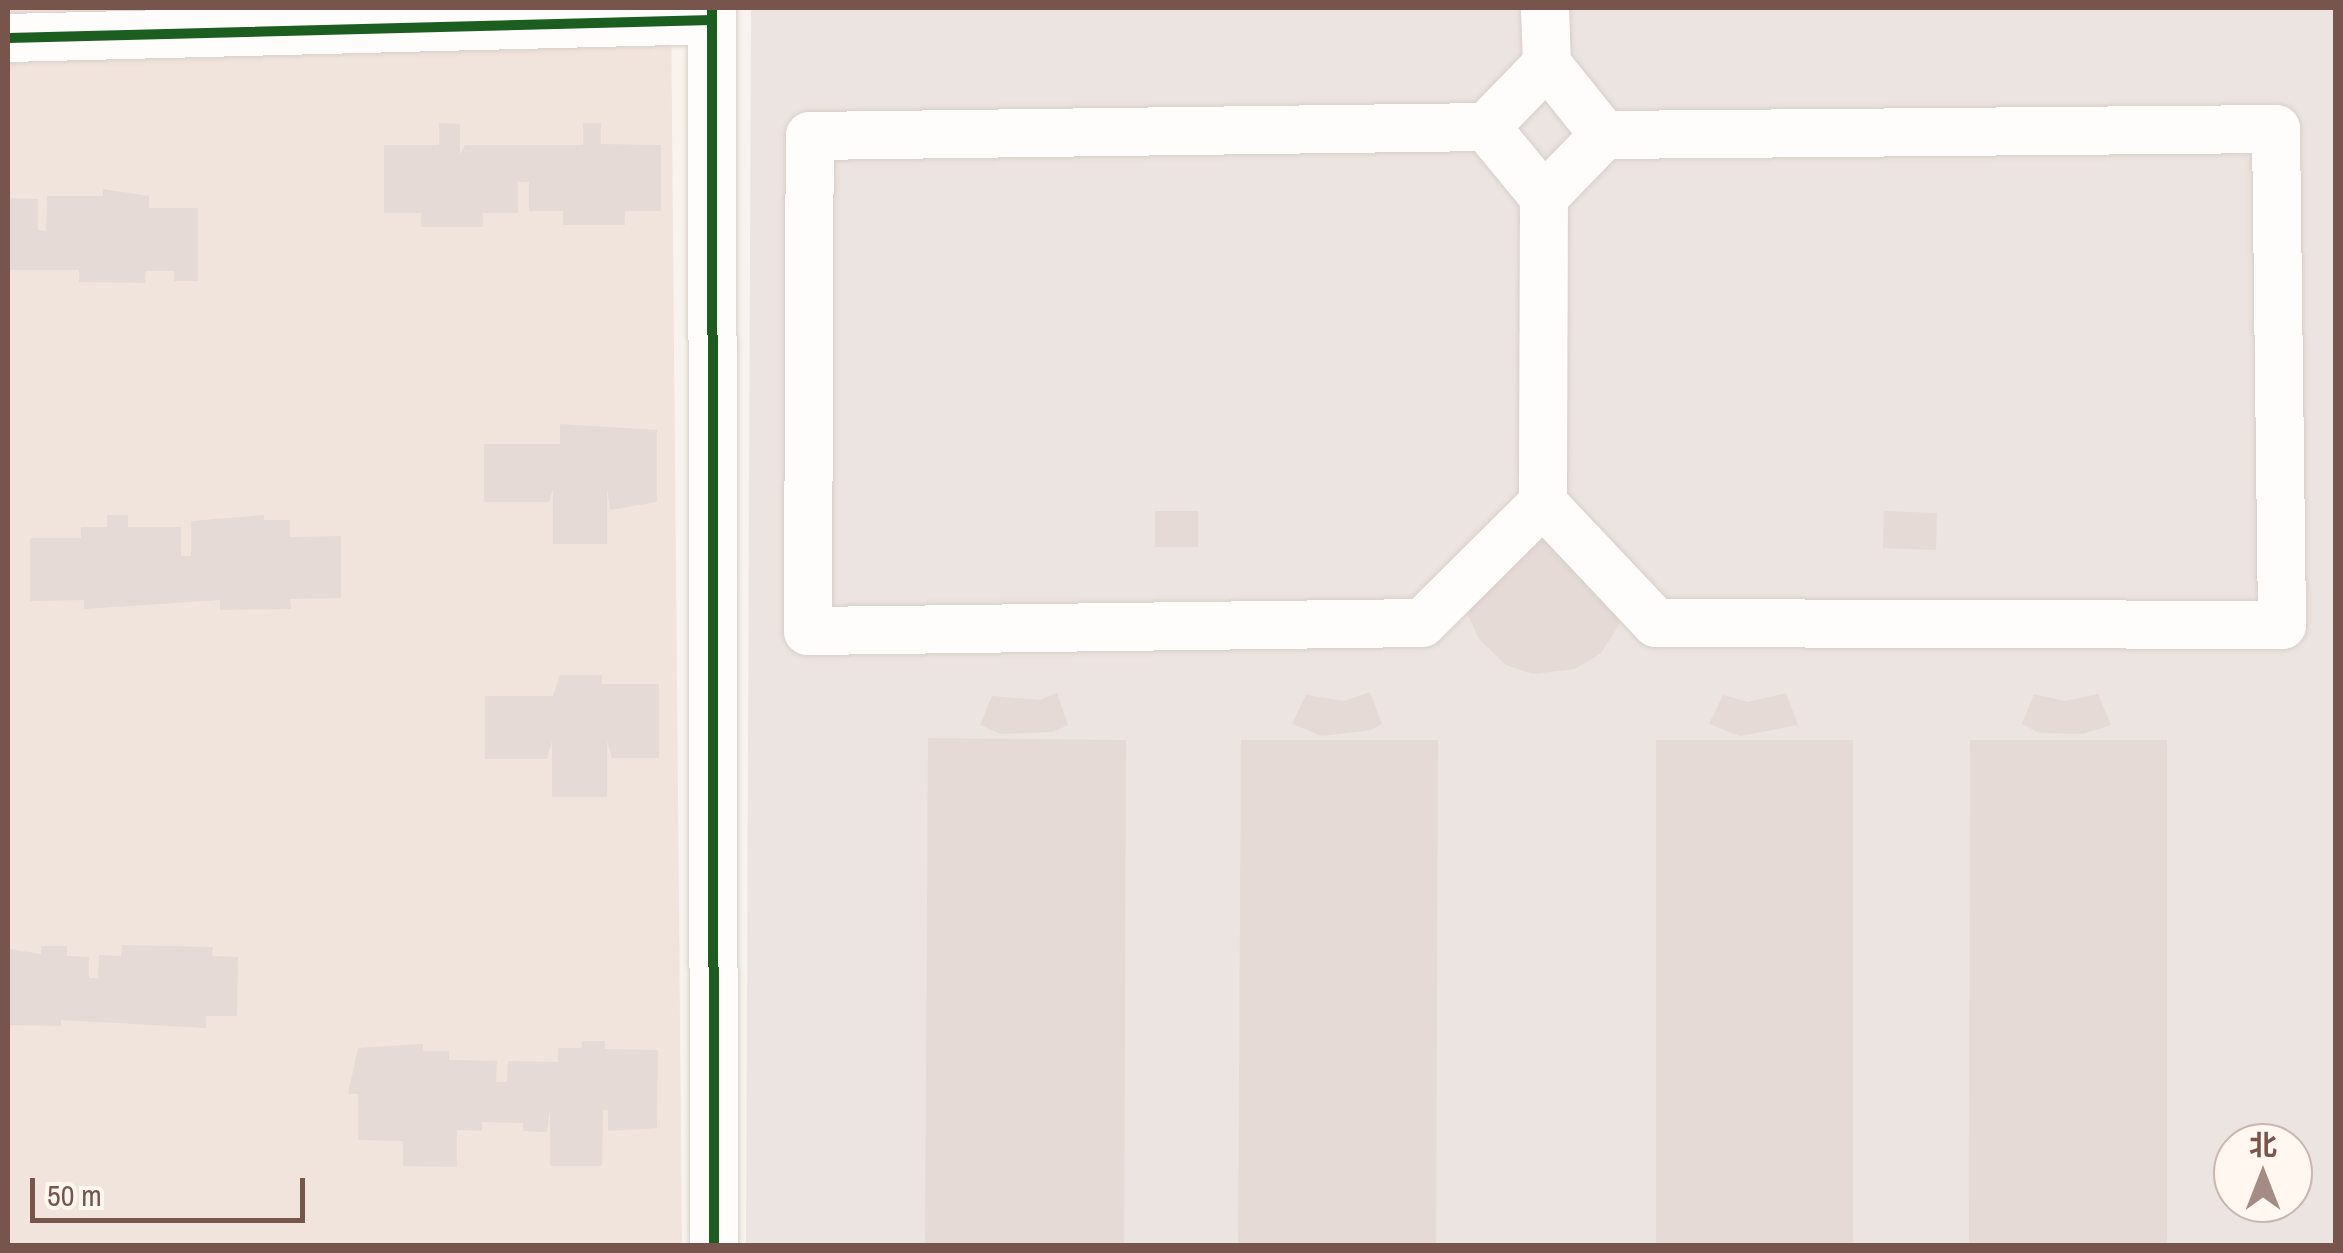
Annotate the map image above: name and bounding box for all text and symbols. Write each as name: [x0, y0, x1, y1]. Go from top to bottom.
north arrow: [2213, 1123, 2313, 1223]
text: 北: [2249, 1126, 2277, 1164]
scale bar: [35, 1158, 310, 1220]
text: 50 m: [47, 1175, 102, 1215]

